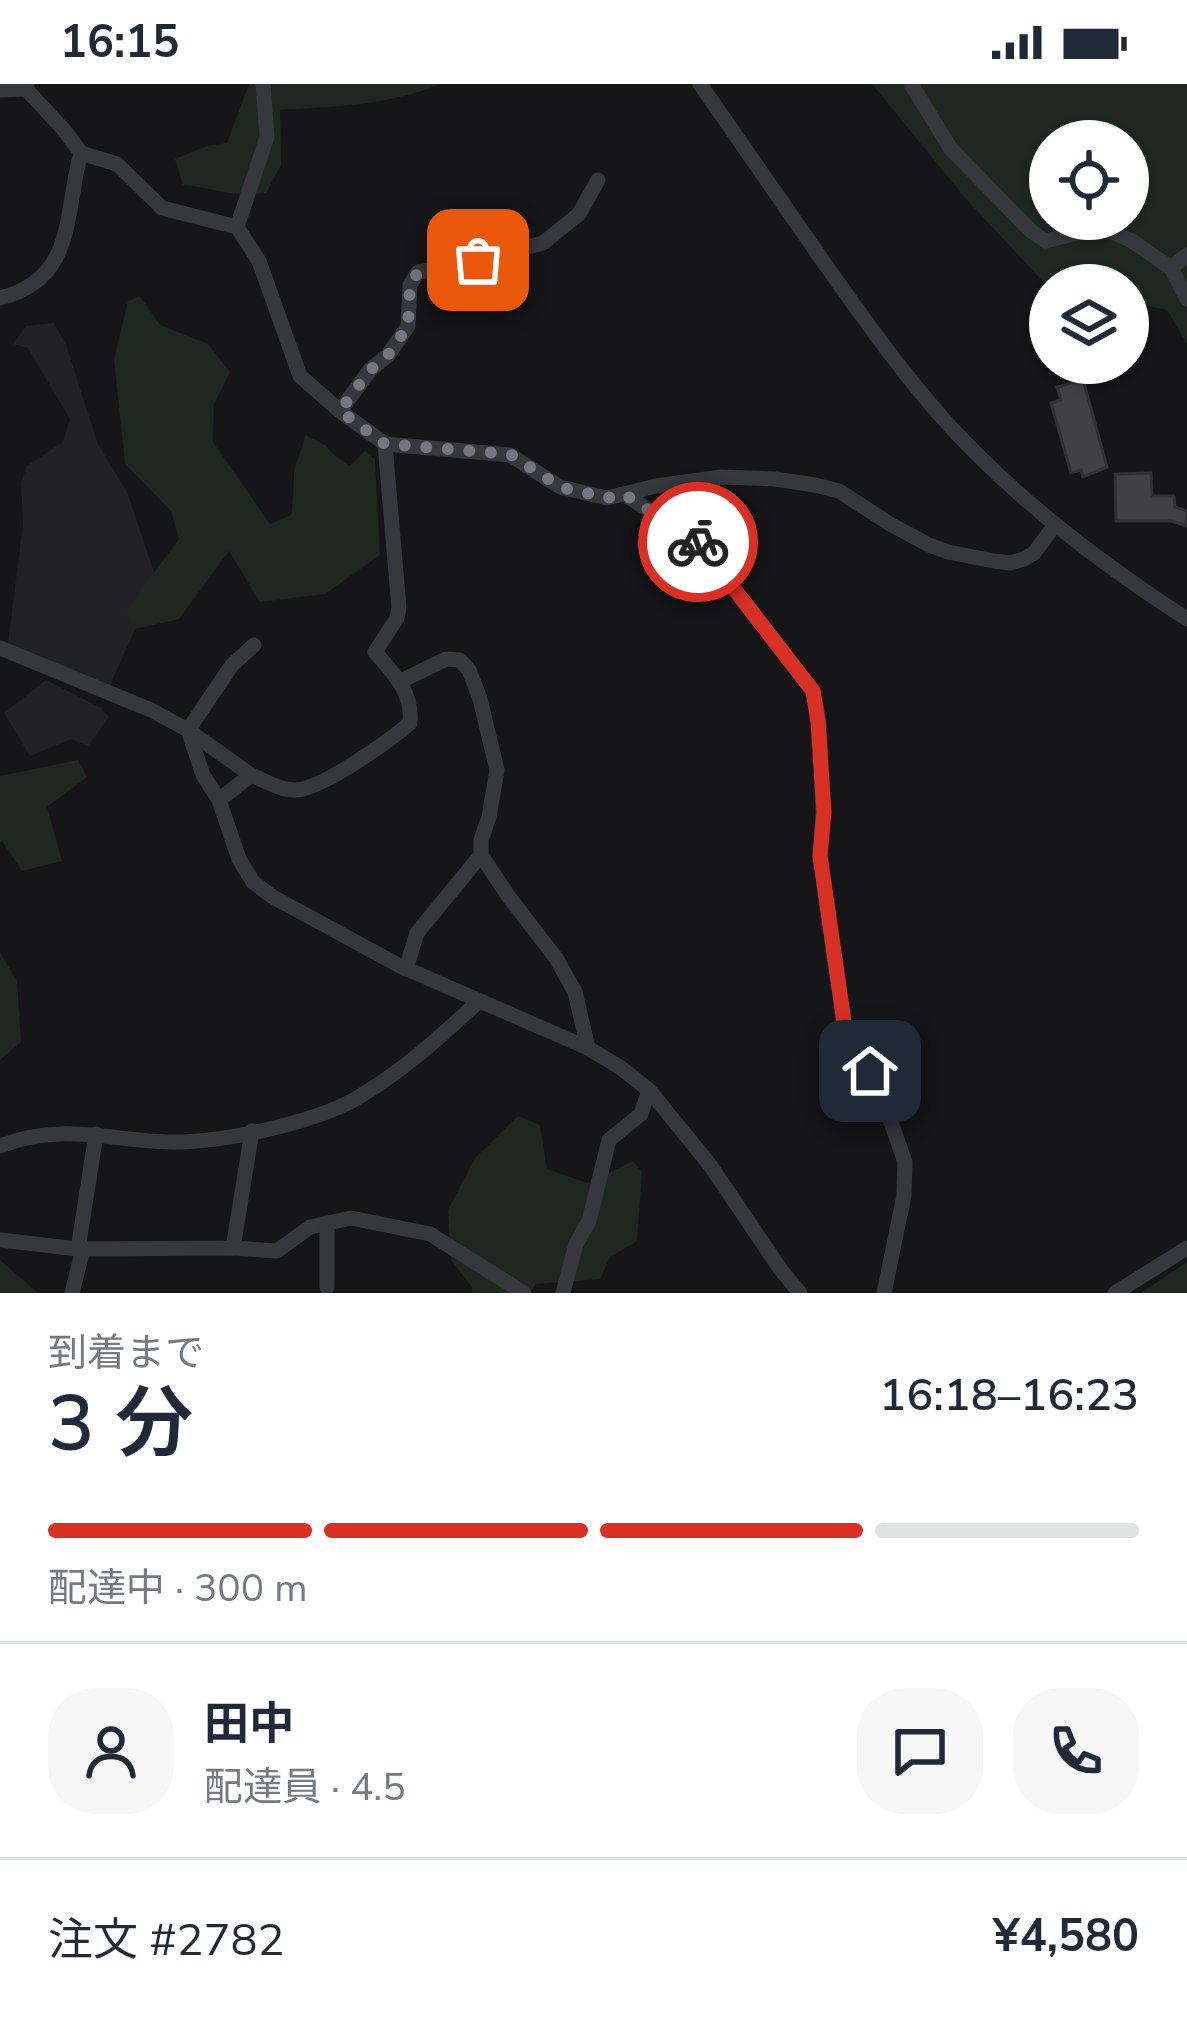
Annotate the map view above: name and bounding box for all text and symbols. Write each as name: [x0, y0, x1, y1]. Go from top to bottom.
text: 16:15: [60, 12, 179, 73]
map controls: [1029, 120, 1149, 384]
button: locate: [1029, 120, 1149, 240]
pin: [427, 209, 529, 311]
icon: bag: [445, 227, 511, 293]
button: layers: [1029, 264, 1149, 384]
courier: [638, 482, 758, 602]
icon: bike: [665, 509, 731, 575]
pin: [819, 1020, 921, 1122]
icon: home: [837, 1038, 903, 1104]
text: 到着まで: [48, 1327, 204, 1380]
text: 16:18–16:23: [879, 1365, 1139, 1426]
text: 3 分: [48, 1371, 193, 1478]
text: 配達中 · 300 m: [48, 1562, 308, 1615]
button: person: [48, 1688, 174, 1814]
button: chat: [857, 1688, 983, 1814]
button: phone: [1013, 1688, 1139, 1814]
text: 田中: [204, 1694, 294, 1755]
text: 配達員 · 4.5: [204, 1761, 406, 1814]
text: ¥4,580: [993, 1906, 1139, 1967]
text: 注文 #2782: [48, 1910, 285, 1971]

